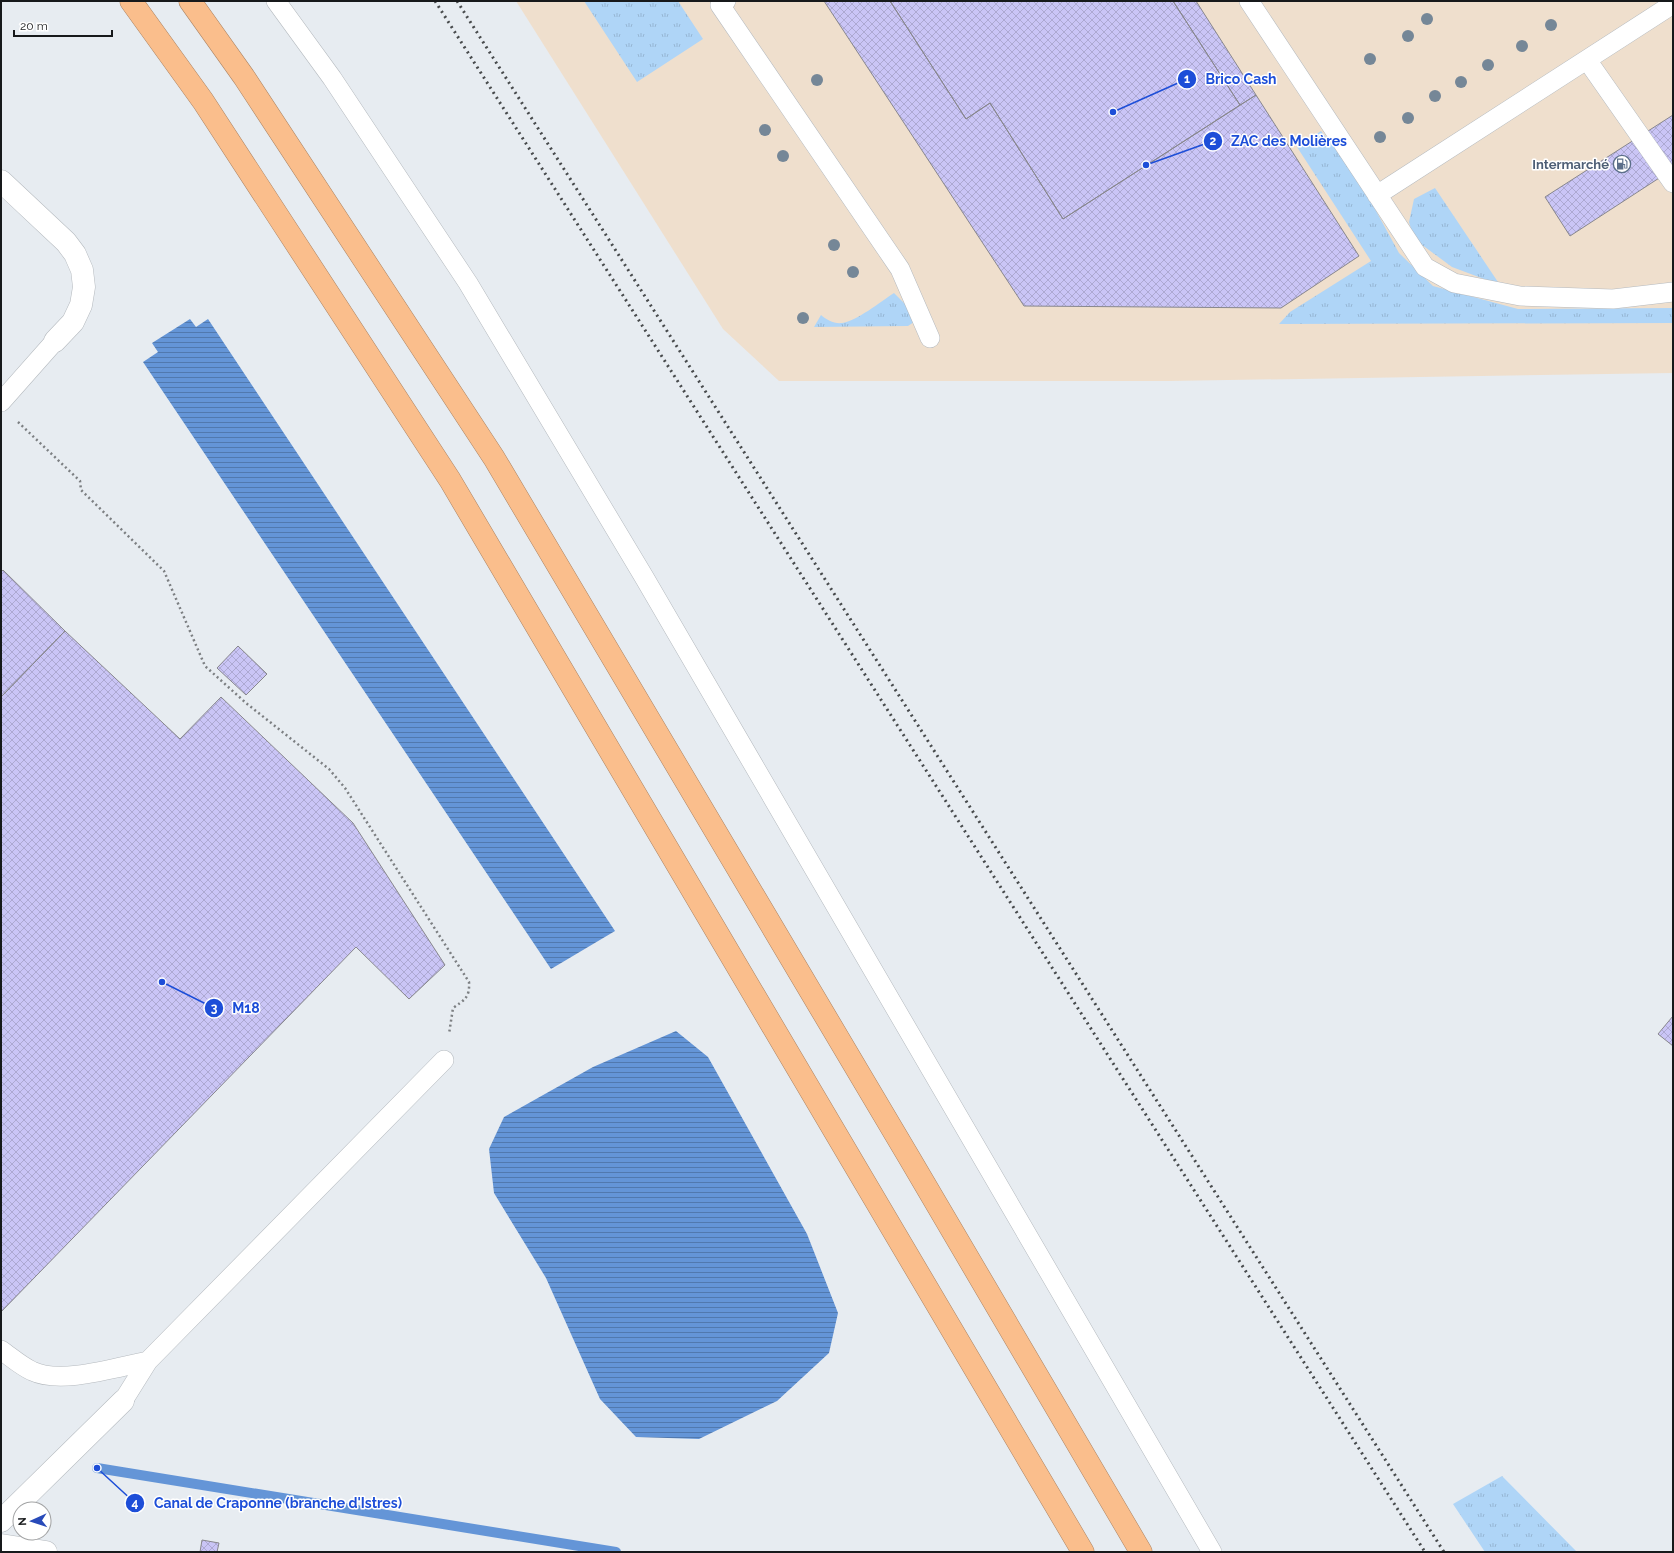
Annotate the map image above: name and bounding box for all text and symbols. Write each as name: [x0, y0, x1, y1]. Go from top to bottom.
scale bar: [14, 12, 112, 38]
text: 20 m: [20, 19, 48, 33]
callout: Brico Cash: [1177, 66, 1284, 92]
text: Brico Cash: [1205, 71, 1277, 87]
text: 1: [1184, 72, 1190, 86]
callout: ZAC des Molières: [1203, 128, 1355, 154]
text: ZAC des Molières: [1231, 133, 1347, 149]
text: 2: [1210, 134, 1217, 148]
fuel station icon: Intermarché: [1612, 154, 1632, 174]
place label: Intermarché: [1532, 157, 1609, 172]
callout: M18: [204, 995, 268, 1021]
text: M18: [232, 1000, 260, 1016]
text: 3: [211, 1001, 218, 1015]
callout: Canal de Craponne (branche d'Istres): [125, 1490, 410, 1516]
text: Canal de Craponne (branche d'Istres): [154, 1495, 402, 1511]
text: 4: [132, 1496, 139, 1510]
north arrow: [12, 1501, 52, 1541]
text: N: [16, 1517, 29, 1526]

